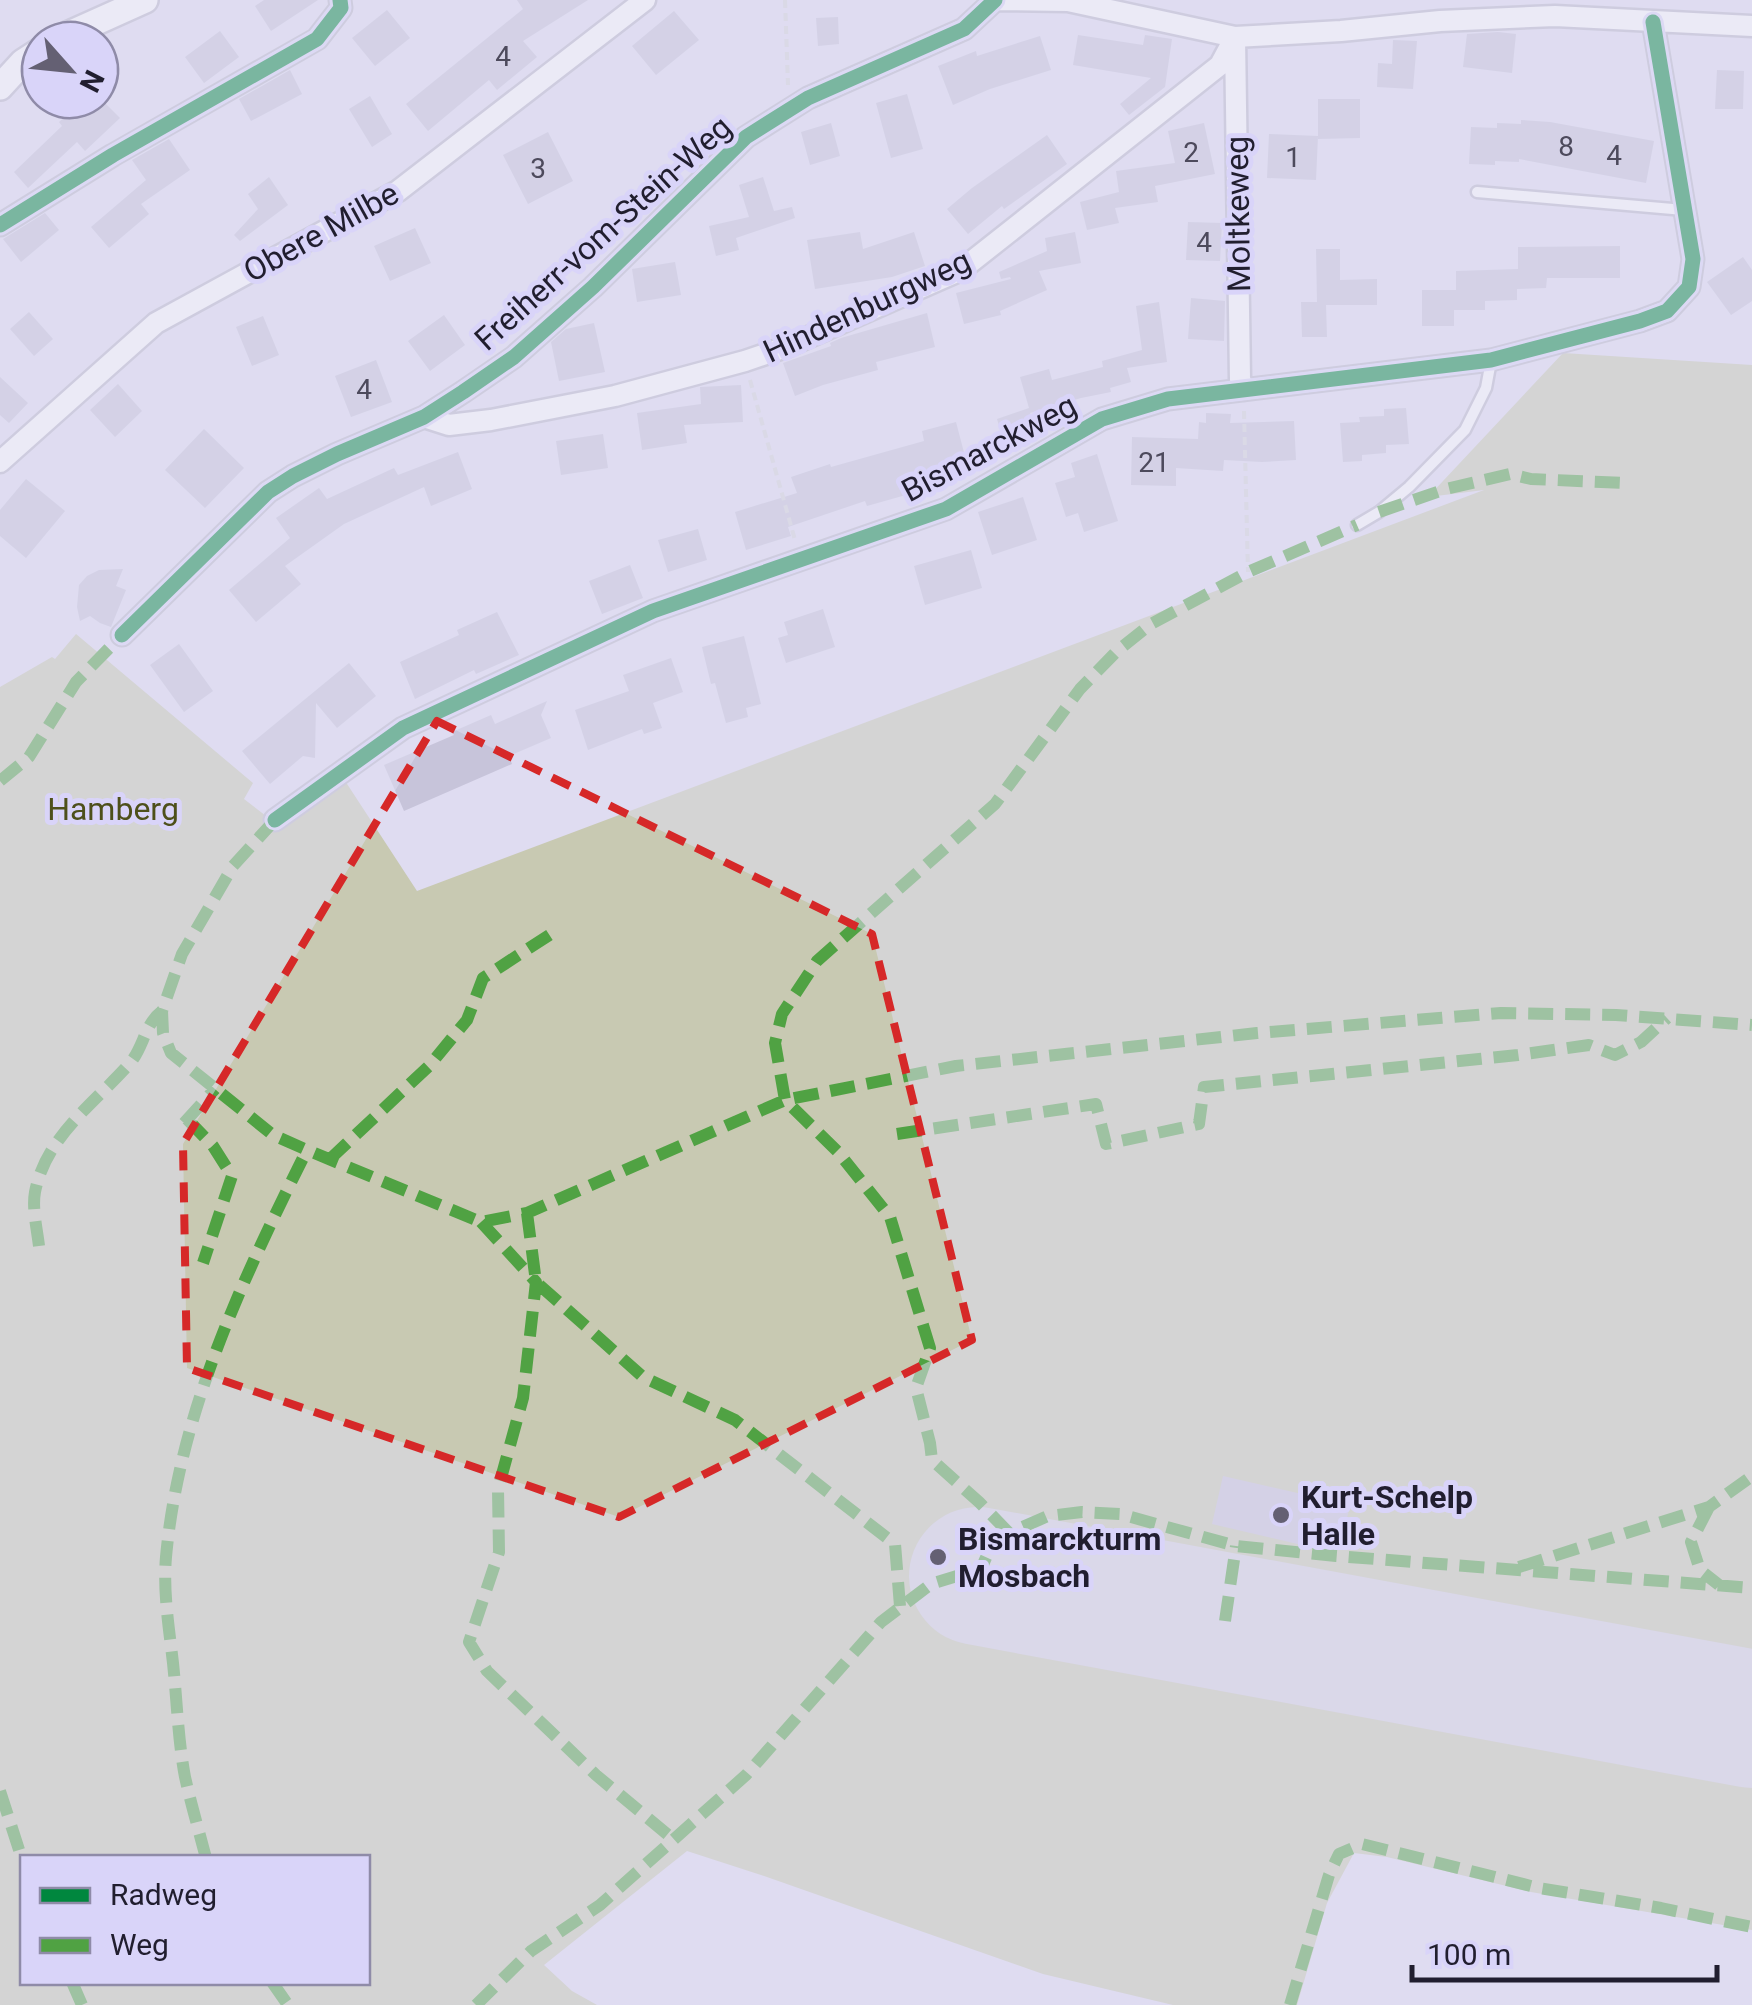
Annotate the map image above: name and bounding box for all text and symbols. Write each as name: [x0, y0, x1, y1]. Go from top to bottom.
north arrow: [20, 20, 120, 120]
house number: 4: [495, 40, 511, 73]
text: N: [73, 65, 111, 97]
street label: Freiherr-vom-Stein-Weg: [467, 108, 739, 358]
house number: 8: [1558, 130, 1574, 163]
house number: 2: [1183, 136, 1199, 169]
street label: Moltkeweg: [1218, 136, 1258, 292]
house number: 4: [1606, 139, 1622, 172]
house number: 1: [1285, 141, 1301, 174]
house number: 3: [530, 152, 546, 185]
street label: Obere Milbe: [237, 174, 405, 290]
house number: 4: [1196, 226, 1212, 259]
street label: Hindenburgweg: [757, 241, 977, 371]
house number: 4: [356, 373, 372, 406]
street label: Bismarckweg: [895, 386, 1083, 510]
house number: 21: [1138, 446, 1170, 479]
park label: Hamberg: [47, 790, 179, 828]
place label: Kurt-Schelp Halle: [1301, 1478, 1473, 1553]
marker: Kurt-Schelp Halle: [1270, 1504, 1292, 1526]
place label: Bismarckturm Mosbach: [958, 1520, 1162, 1595]
marker: Bismarckturm Mosbach: [927, 1546, 949, 1568]
legend: [20, 1855, 370, 1985]
text: Radweg: [110, 1877, 217, 1912]
scale bar: [1412, 1920, 1717, 1982]
text: Weg: [110, 1927, 169, 1962]
text: 100 m: [1427, 1937, 1511, 1972]

